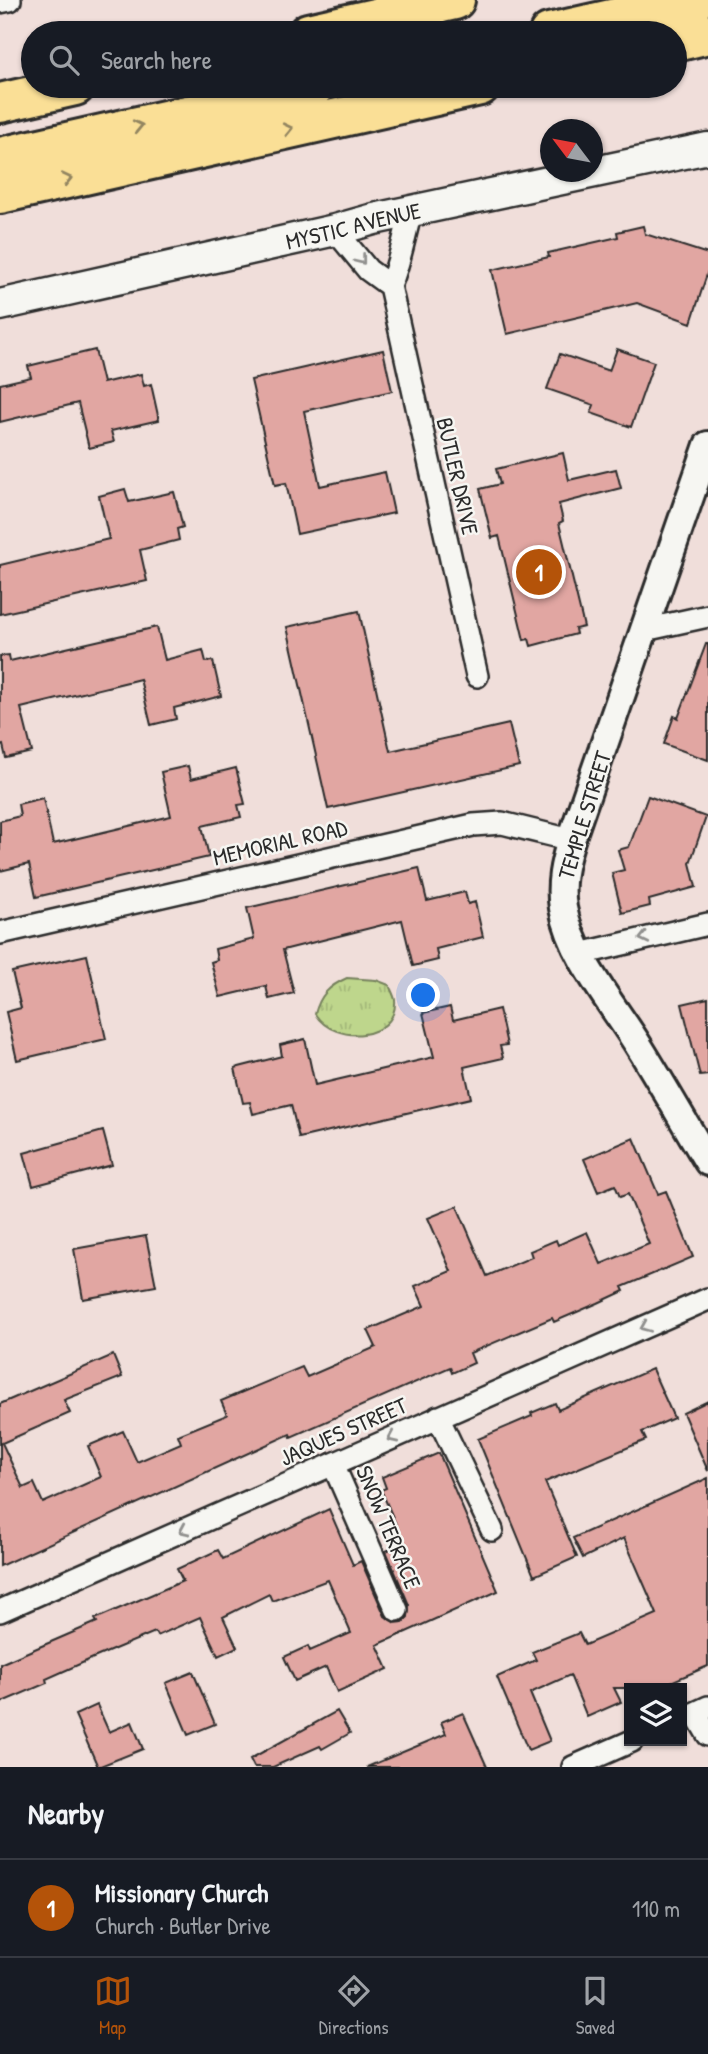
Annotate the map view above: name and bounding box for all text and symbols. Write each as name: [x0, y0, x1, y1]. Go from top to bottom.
search box: [21, 21, 687, 98]
icon: search: [45, 41, 83, 79]
text: Search here: [101, 42, 212, 77]
north arrow: [540, 119, 603, 182]
one-way arrow: [132, 120, 144, 134]
one-way arrow: [282, 123, 294, 137]
one-way arrow: [61, 173, 73, 187]
street label: MYSTIC AVENUE: [283, 194, 423, 256]
one-way arrow: [352, 253, 365, 265]
street label: BUTLER DRIVE: [429, 414, 487, 538]
pin: 1: [516, 546, 562, 598]
street label: TEMPLE STREET: [550, 747, 618, 883]
street label: MEMORIAL ROAD: [210, 812, 350, 872]
one-way arrow: [638, 930, 650, 945]
your location: [406, 978, 440, 1012]
one-way arrow: [640, 1318, 652, 1332]
street label: JAQUES STREET: [274, 1389, 412, 1473]
one-way arrow: [387, 1429, 399, 1443]
street label: SNOW TERRACE: [349, 1461, 429, 1593]
one-way arrow: [179, 1522, 191, 1536]
map controls: [624, 1683, 687, 1746]
button: layers: [624, 1683, 687, 1746]
text: Nearby: [28, 1793, 104, 1833]
text: Missionary Church: [95, 1875, 268, 1910]
text: 1: [47, 1893, 55, 1924]
text: 110 m: [632, 1893, 680, 1924]
text: Church · Butler Drive: [95, 1910, 271, 1941]
tab: Map: [94, 1972, 132, 2040]
tab: Directions: [319, 1972, 389, 2040]
tab: Saved: [576, 1972, 614, 2040]

